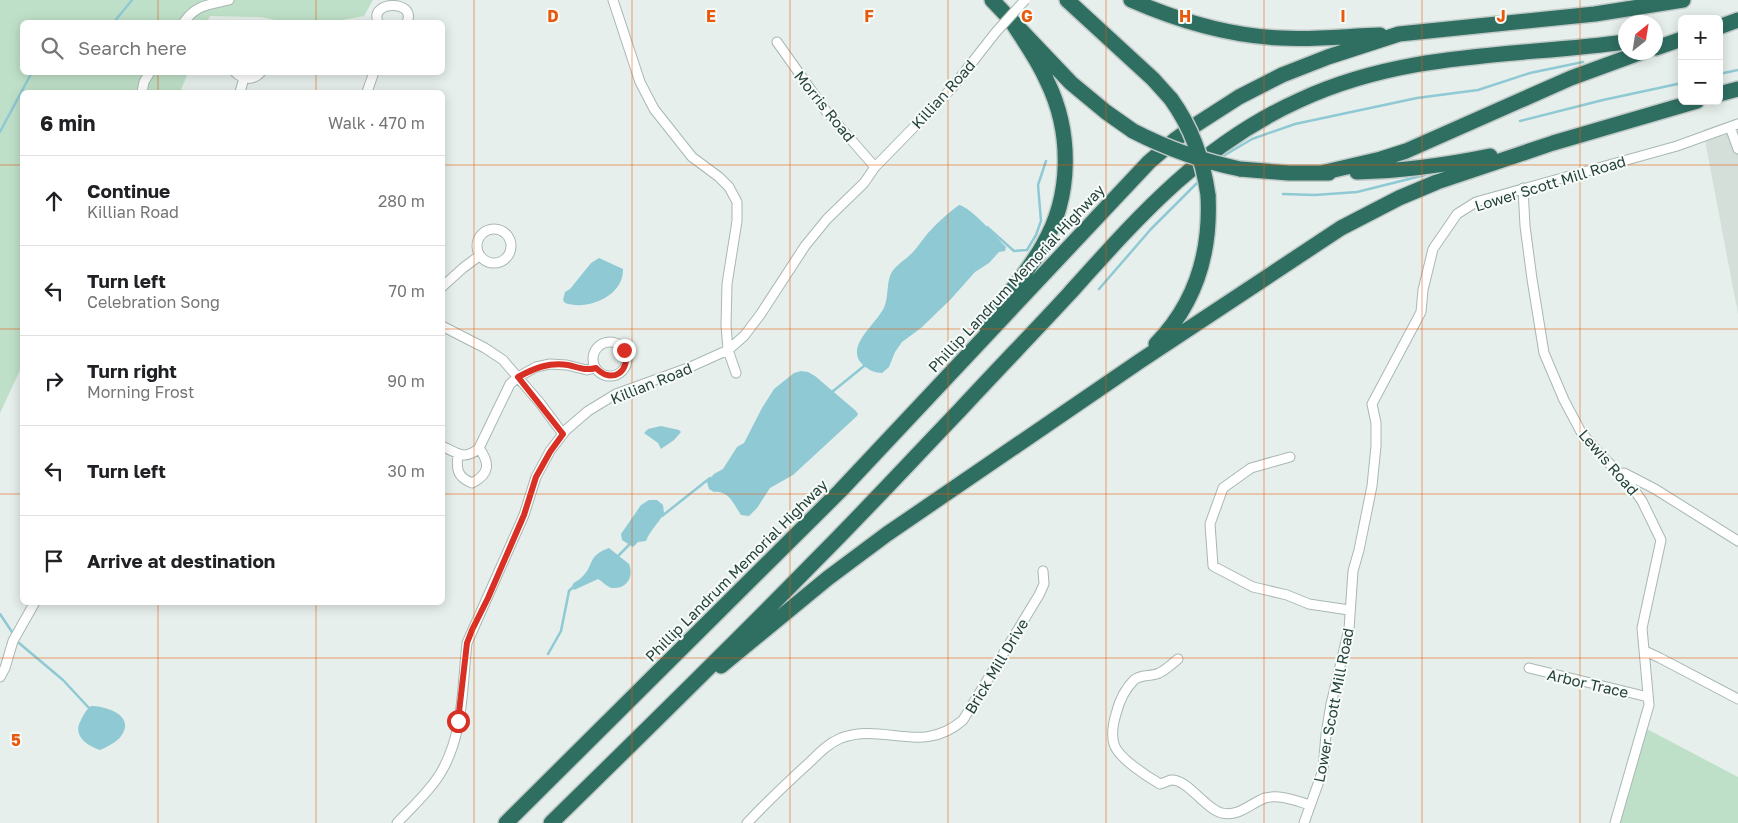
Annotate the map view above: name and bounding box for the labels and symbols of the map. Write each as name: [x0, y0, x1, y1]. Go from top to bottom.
text: D: [547, 6, 559, 26]
text: E: [706, 6, 716, 26]
text: F: [864, 6, 874, 26]
text: G: [1021, 6, 1033, 26]
text: H: [1179, 6, 1191, 26]
text: I: [1340, 6, 1346, 26]
text: J: [1496, 6, 1506, 26]
north arrow: [1618, 15, 1663, 60]
street label: Killian Road: [907, 56, 979, 132]
street label: Morris Road: [791, 67, 859, 145]
street label: Lower Scott Mill Road: [1472, 151, 1628, 215]
street label: Phillip Landrum Memorial Highway: [924, 180, 1108, 376]
route end: [613, 339, 636, 362]
street label: Killian Road: [608, 359, 694, 407]
street label: Lewis Road: [1575, 425, 1643, 499]
street label: Phillip Landrum Memorial Highway: [641, 475, 831, 665]
street label: Brick Mill Drive: [961, 615, 1032, 717]
street label: Lower Scott Mill Road: [1309, 626, 1357, 784]
street label: Arbor Trace: [1546, 665, 1631, 701]
route start: [447, 710, 470, 733]
text: 5: [11, 730, 21, 750]

